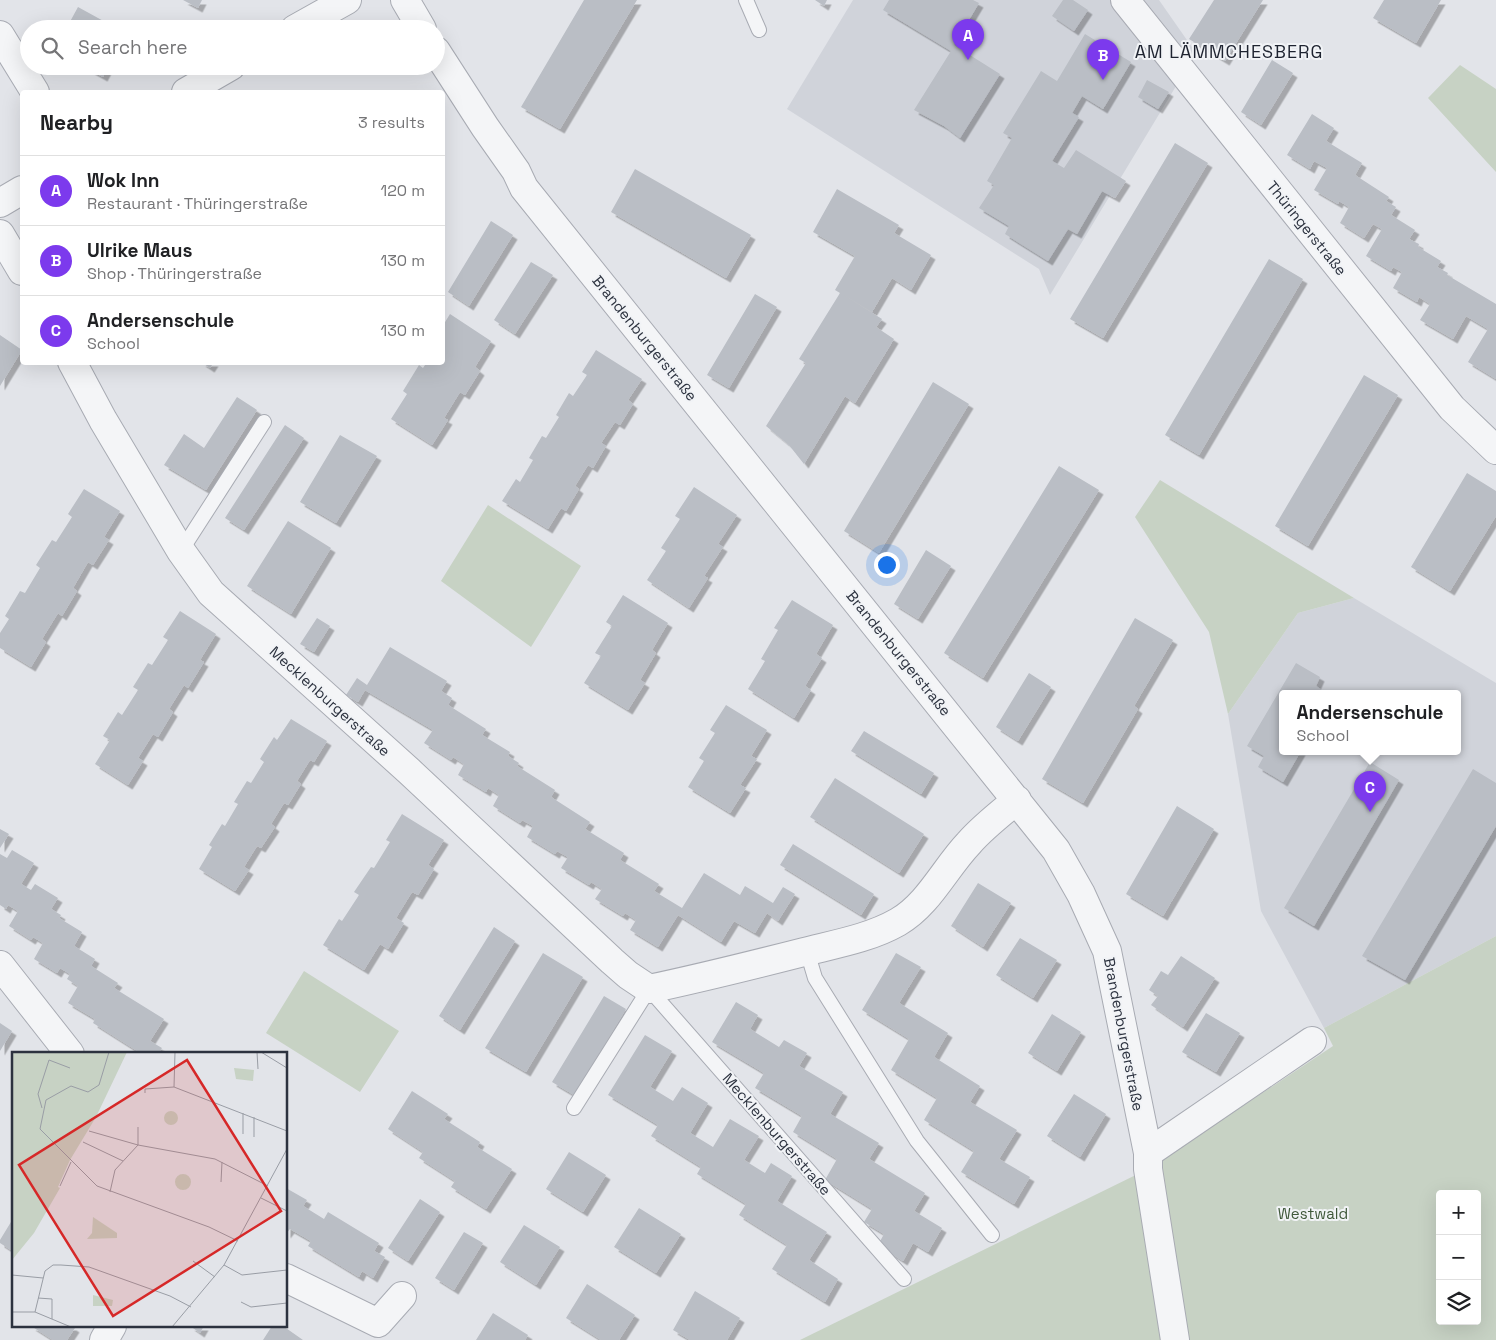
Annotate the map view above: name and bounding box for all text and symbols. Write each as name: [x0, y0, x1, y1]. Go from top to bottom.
pin: A: [952, 19, 984, 60]
search box: [20, 20, 445, 75]
icon: search: [38, 34, 66, 62]
text: Search here: [78, 35, 188, 60]
pin: B: [1087, 39, 1119, 80]
district label: AM LÄMMCHESBERG: [1135, 40, 1323, 63]
text: Nearby: [40, 109, 113, 136]
text: 3 results: [358, 112, 425, 133]
text: Wok Inn: [87, 168, 160, 193]
street label: Thüringerstraße: [1263, 177, 1351, 279]
text: A: [51, 180, 61, 201]
text: 120 m: [381, 180, 425, 201]
text: Restaurant · Thüringerstraße: [87, 193, 308, 214]
text: Ulrike Maus: [87, 238, 192, 263]
text: B: [51, 250, 61, 271]
text: 130 m: [381, 250, 425, 271]
text: Shop · Thüringerstraße: [87, 263, 262, 284]
street label: Brandenburgerstraße: [589, 271, 702, 405]
text: Andersenschule: [87, 308, 234, 333]
text: C: [51, 320, 61, 341]
text: 130 m: [381, 320, 425, 341]
text: School: [87, 333, 140, 354]
your location: [874, 552, 900, 578]
street label: Brandenburgerstraße: [843, 586, 956, 720]
street label: Mecklenburgerstraße: [266, 642, 394, 760]
popup: [1279, 690, 1461, 755]
text: Andersenschule: [1296, 700, 1444, 725]
text: School: [1296, 725, 1349, 746]
pin: C: [1354, 771, 1386, 812]
street label: Brandenburgerstraße: [1100, 956, 1148, 1113]
inset map: [12, 1052, 288, 1328]
street label: Mecklenburgerstraße: [719, 1069, 835, 1199]
map controls: [1436, 1190, 1481, 1325]
button: +: [1436, 1190, 1481, 1235]
park label: Westwald: [1278, 1204, 1348, 1223]
button: −: [1436, 1235, 1481, 1280]
button: layers: [1436, 1280, 1481, 1325]

